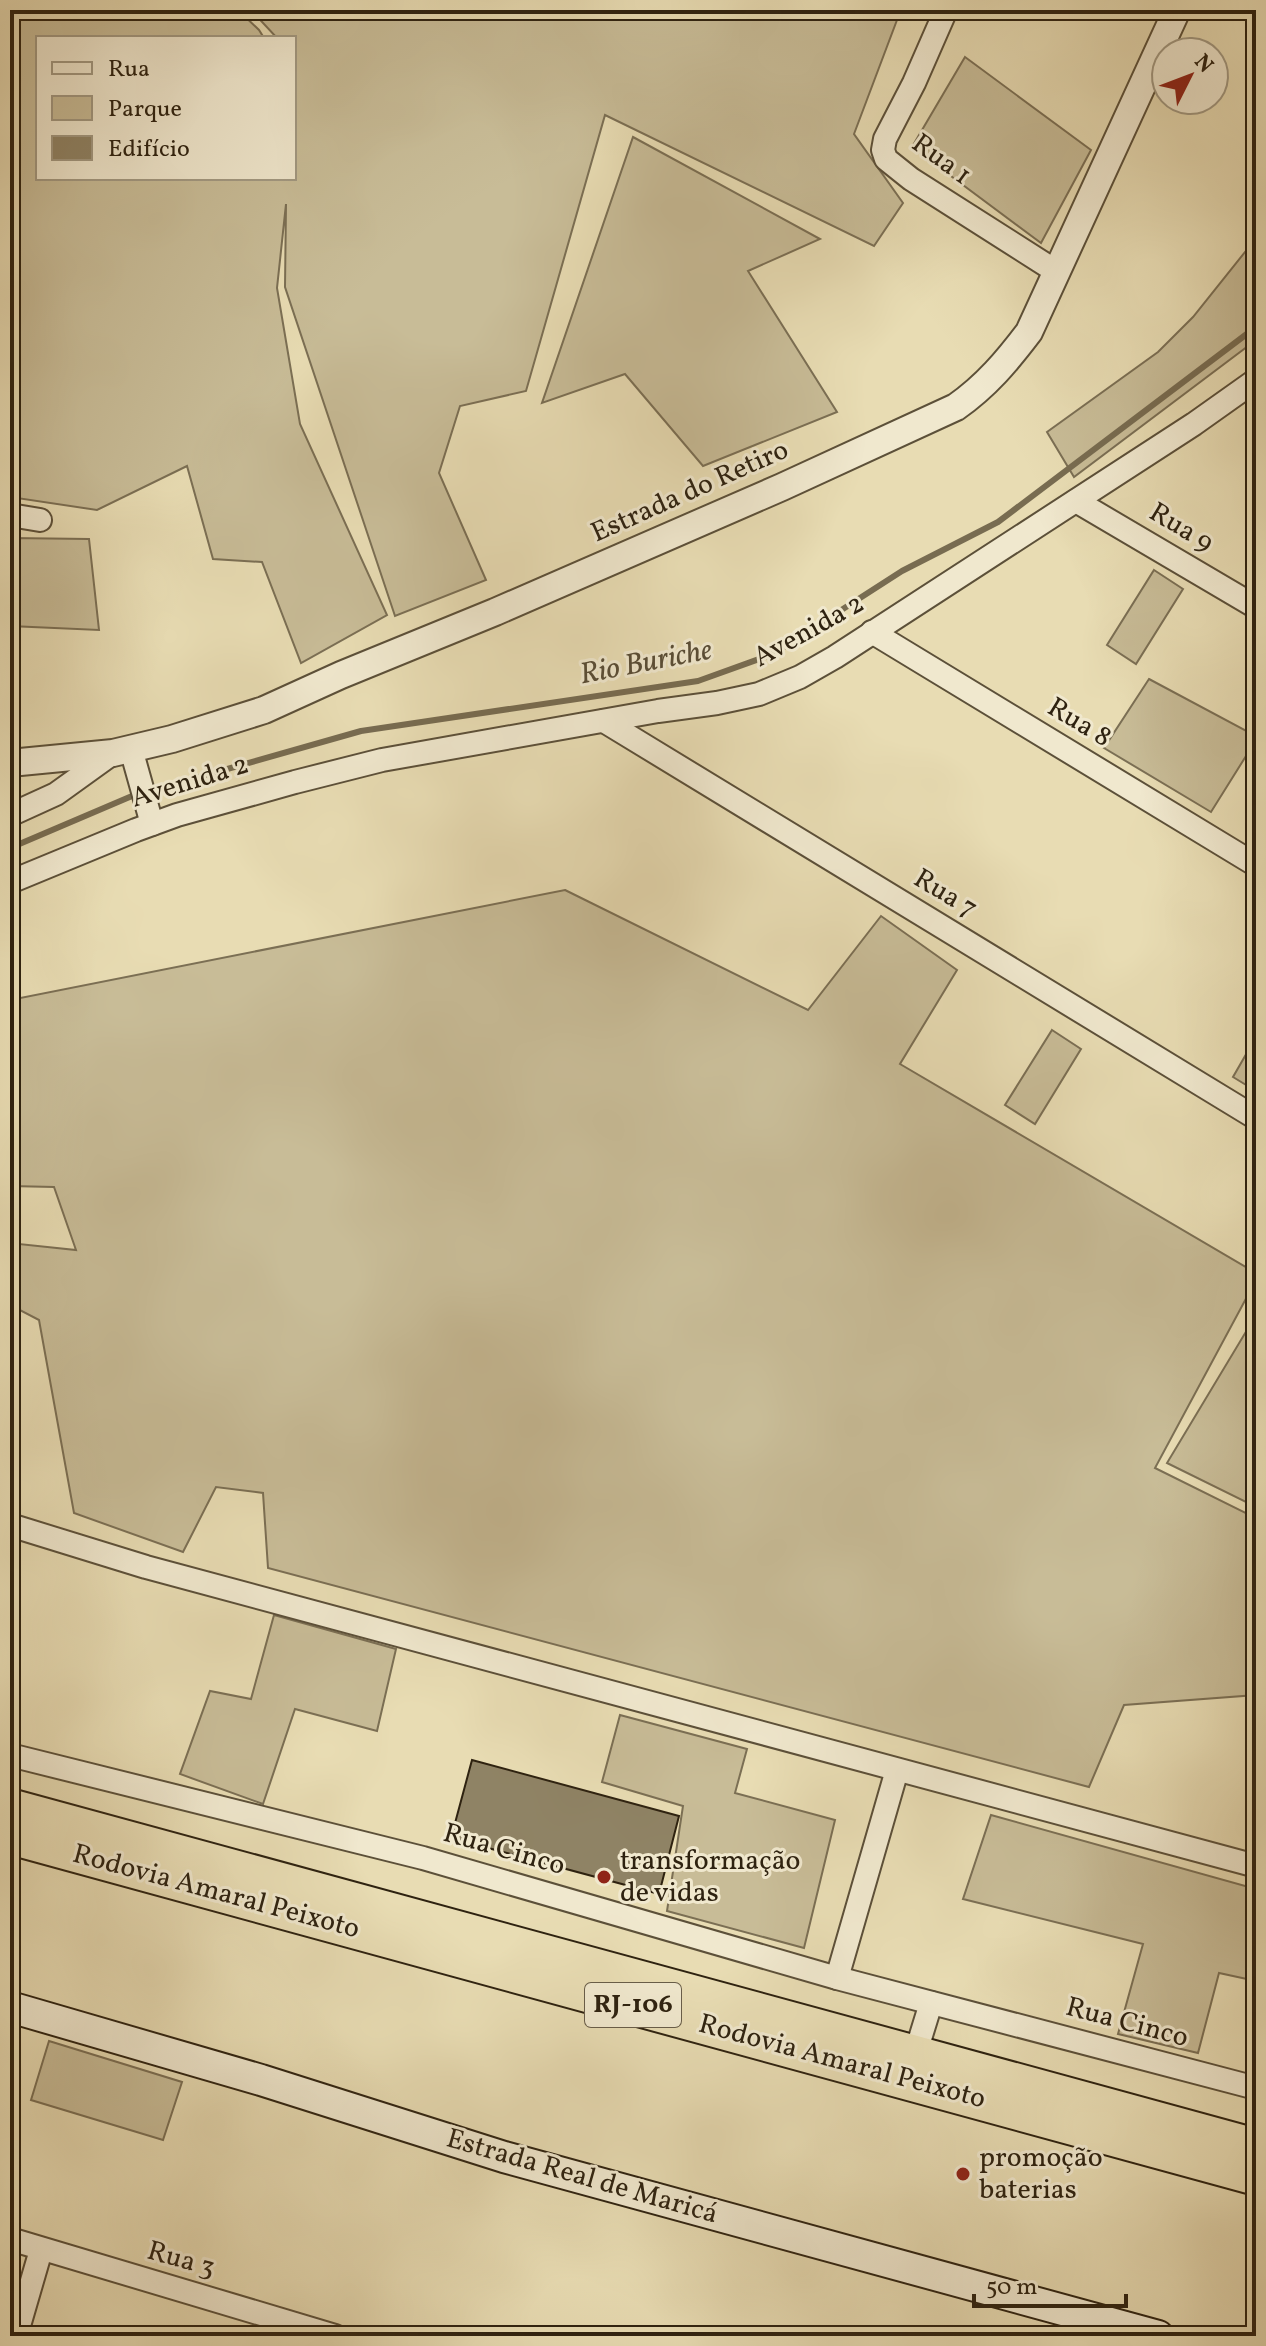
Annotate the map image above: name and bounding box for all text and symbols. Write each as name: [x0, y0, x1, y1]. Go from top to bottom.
legend: [36, 36, 296, 180]
north arrow: [1150, 36, 1230, 116]
text: N: [1186, 48, 1220, 81]
text: Rua: [108, 53, 150, 87]
text: Parque: [108, 93, 182, 127]
street label: Rua 1: [903, 125, 979, 195]
text: Edifício: [108, 133, 190, 167]
street label: Estrada do Retiro: [585, 431, 795, 553]
street label: Rua 9: [1141, 494, 1221, 562]
street label: Avenida 2: [746, 585, 872, 677]
water label: Rio Buriche: [576, 630, 716, 696]
street label: Rua 8: [1040, 689, 1118, 757]
street label: Avenida 2: [126, 746, 254, 818]
street label: Rua 7: [906, 860, 984, 928]
street label: Rua Cinco: [438, 1814, 570, 1886]
street label: Rodovia Amaral Peixoto: [68, 1835, 364, 1949]
place label: transformação de vidas: [620, 1842, 801, 1913]
marker: transformação de vidas: [595, 1868, 613, 1886]
road number: RJ-106: [585, 1983, 681, 2027]
street label: Rua Cinco: [1061, 1988, 1193, 2058]
street label: Rodovia Amaral Peixoto: [694, 2005, 990, 2119]
street label: Estrada Real de Maricá: [442, 2120, 722, 2234]
place label: promoção baterias: [979, 2139, 1103, 2210]
marker: promoção baterias: [954, 2165, 972, 2183]
street label: Rua 3: [143, 2232, 219, 2288]
scale bar: [974, 2258, 1126, 2308]
text: 50 m: [986, 2271, 1038, 2305]

